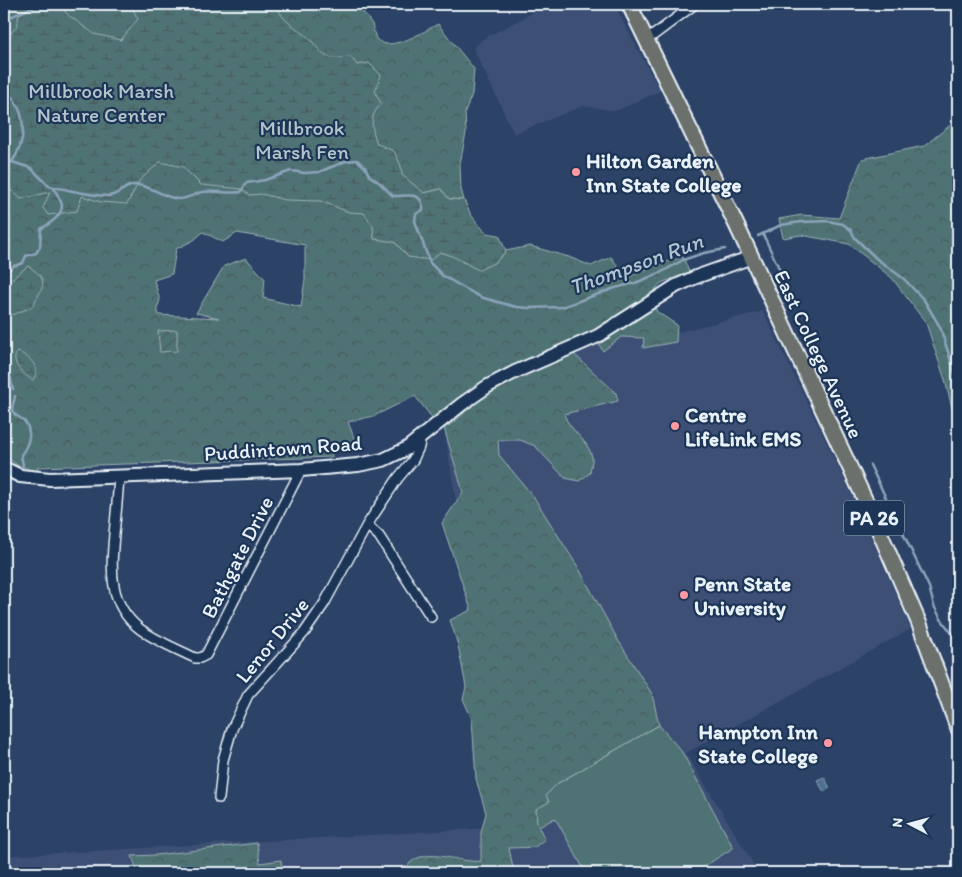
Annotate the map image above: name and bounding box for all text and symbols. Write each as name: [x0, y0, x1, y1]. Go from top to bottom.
park label: Millbrook Marsh Nature Center: [28, 78, 174, 127]
park label: Millbrook Marsh Fen: [255, 115, 349, 164]
place label: Hilton Garden Inn State College: [586, 148, 742, 198]
marker: Hilton Garden Inn State College: [570, 166, 582, 178]
water label: Thompson Run: [565, 227, 707, 301]
street label: East College Avenue: [769, 266, 869, 442]
place label: Centre LifeLink EMS: [685, 402, 802, 451]
marker: Centre LifeLink EMS: [669, 420, 681, 432]
street label: Puddintown Road: [203, 430, 363, 466]
street label: Bathgate Drive: [195, 492, 279, 622]
road number: PA 26: [844, 500, 904, 536]
place label: Penn State University: [694, 571, 791, 621]
marker: Penn State University: [678, 589, 690, 601]
street label: Lenor Drive: [230, 592, 314, 688]
place label: Hampton Inn State College: [698, 719, 818, 769]
marker: Hampton Inn State College: [822, 737, 834, 749]
north arrow: [884, 800, 934, 850]
text: N: [889, 817, 907, 828]

